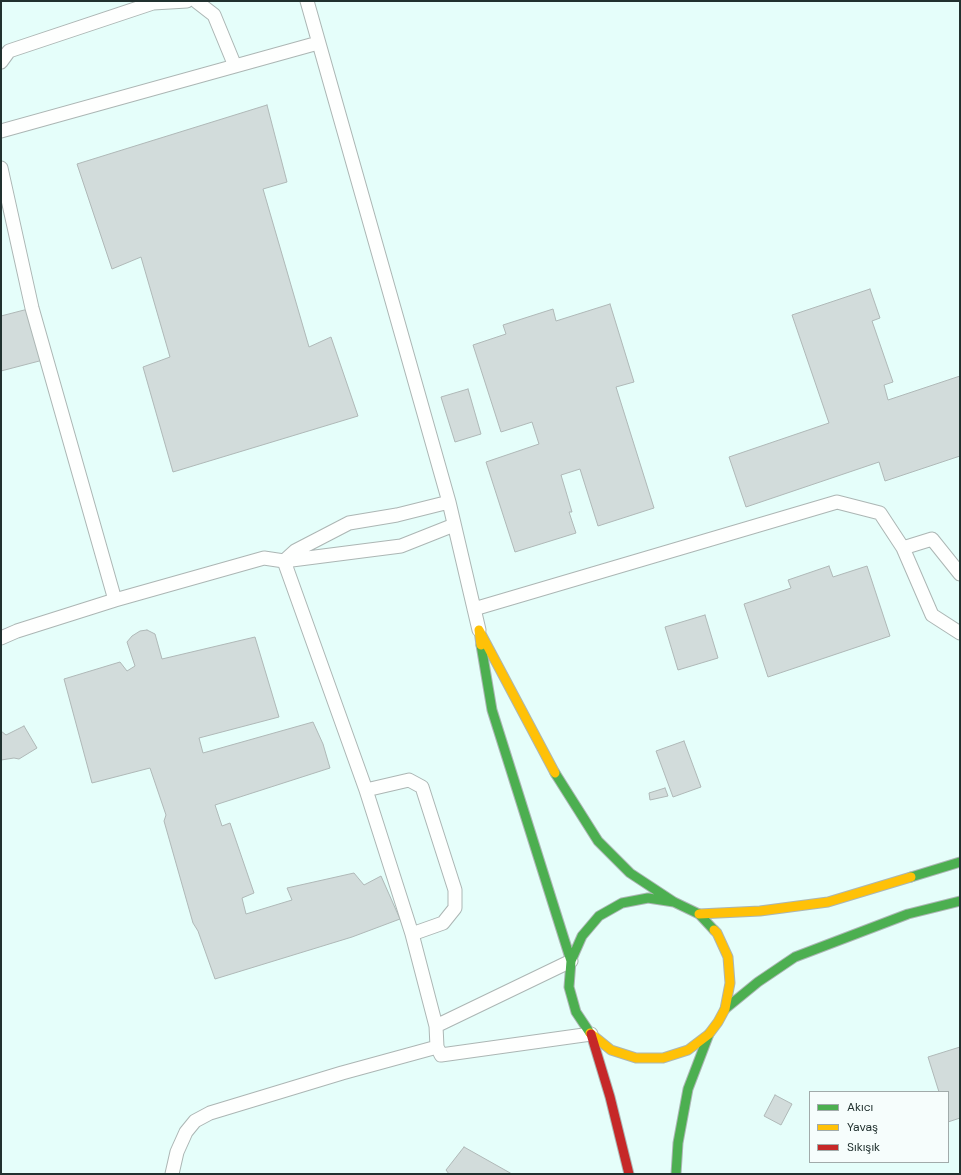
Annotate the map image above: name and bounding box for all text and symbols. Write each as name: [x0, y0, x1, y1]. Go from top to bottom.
legend: [809, 1091, 949, 1163]
text: Akıcı: [847, 1099, 873, 1115]
text: Yavaş: [847, 1119, 878, 1135]
text: Sıkışık: [847, 1139, 880, 1155]

